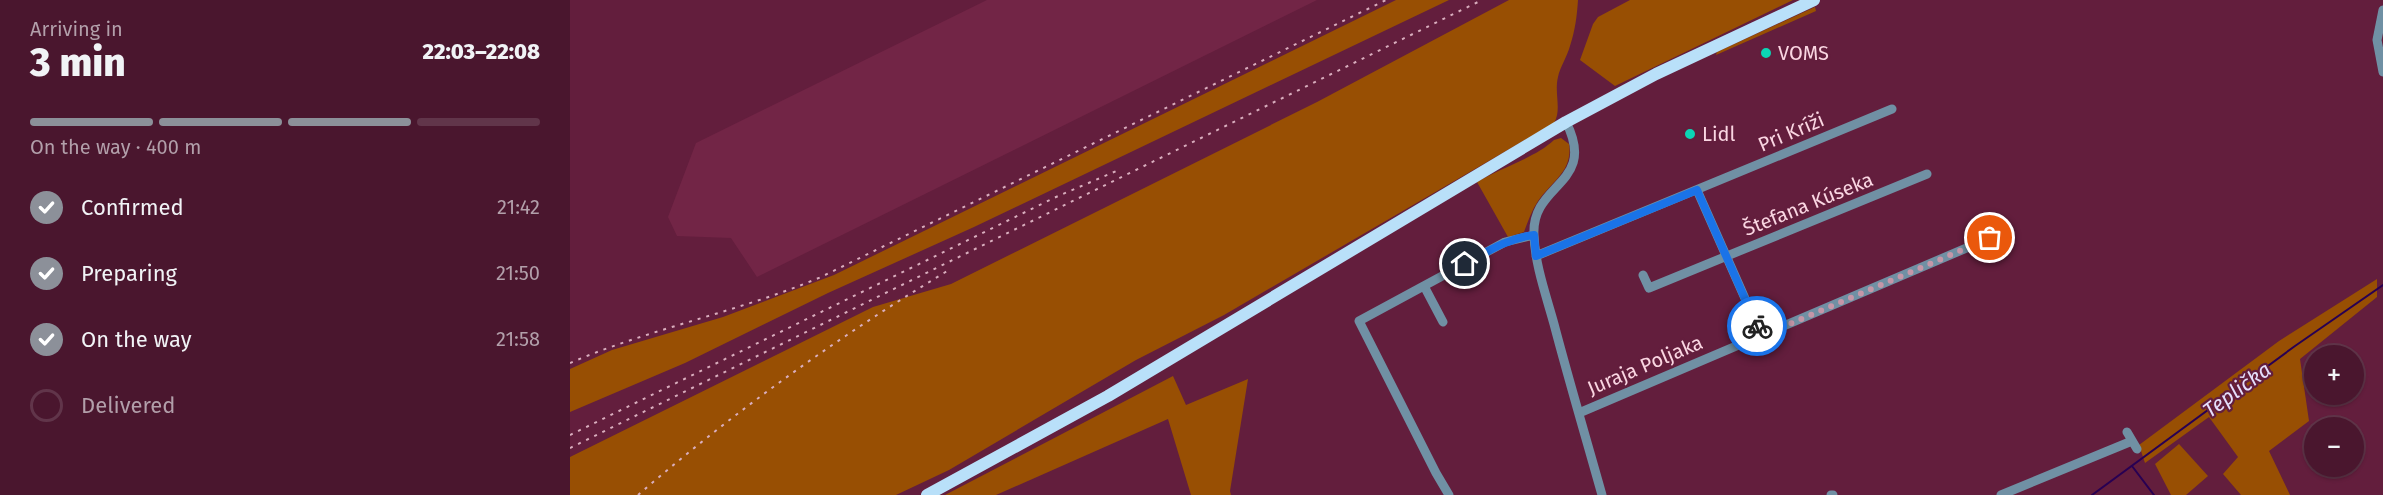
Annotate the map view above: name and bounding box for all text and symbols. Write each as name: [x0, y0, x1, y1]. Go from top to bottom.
text: Arriving in: [30, 17, 123, 41]
text: 22:03–22:08: [422, 38, 540, 65]
text: 3 min: [30, 40, 126, 86]
place label: VOMS: [1778, 41, 1829, 65]
marker: VOMS: [1759, 46, 1773, 60]
street label: Pri Kríži: [1754, 107, 1828, 157]
place label: Lidl: [1702, 122, 1736, 146]
marker: Lidl: [1683, 127, 1697, 141]
text: On the way · 400 m: [30, 135, 201, 159]
street label: Štefana Kúseka: [1740, 167, 1876, 241]
icon: check: [30, 191, 63, 224]
text: Confirmed: [81, 194, 184, 221]
text: 21:42: [497, 195, 540, 219]
pin: [1964, 212, 2015, 263]
icon: bag: [1973, 221, 2006, 254]
pin: [1439, 238, 1490, 289]
icon: home: [1448, 247, 1481, 280]
icon: check: [30, 257, 63, 290]
text: Preparing: [81, 260, 177, 287]
text: 21:50: [496, 261, 540, 285]
courier: [1727, 296, 1787, 356]
icon: bike: [1741, 310, 1774, 343]
icon: check: [30, 323, 63, 356]
text: On the way: [81, 326, 192, 353]
text: 21:58: [496, 327, 540, 351]
street label: Juraja Poljaka: [1584, 330, 1706, 400]
map controls: [2304, 345, 2364, 477]
button: +: [2304, 345, 2364, 405]
water label: Teplička: [2198, 357, 2276, 423]
text: Delivered: [81, 392, 176, 419]
button: −: [2304, 417, 2364, 477]

